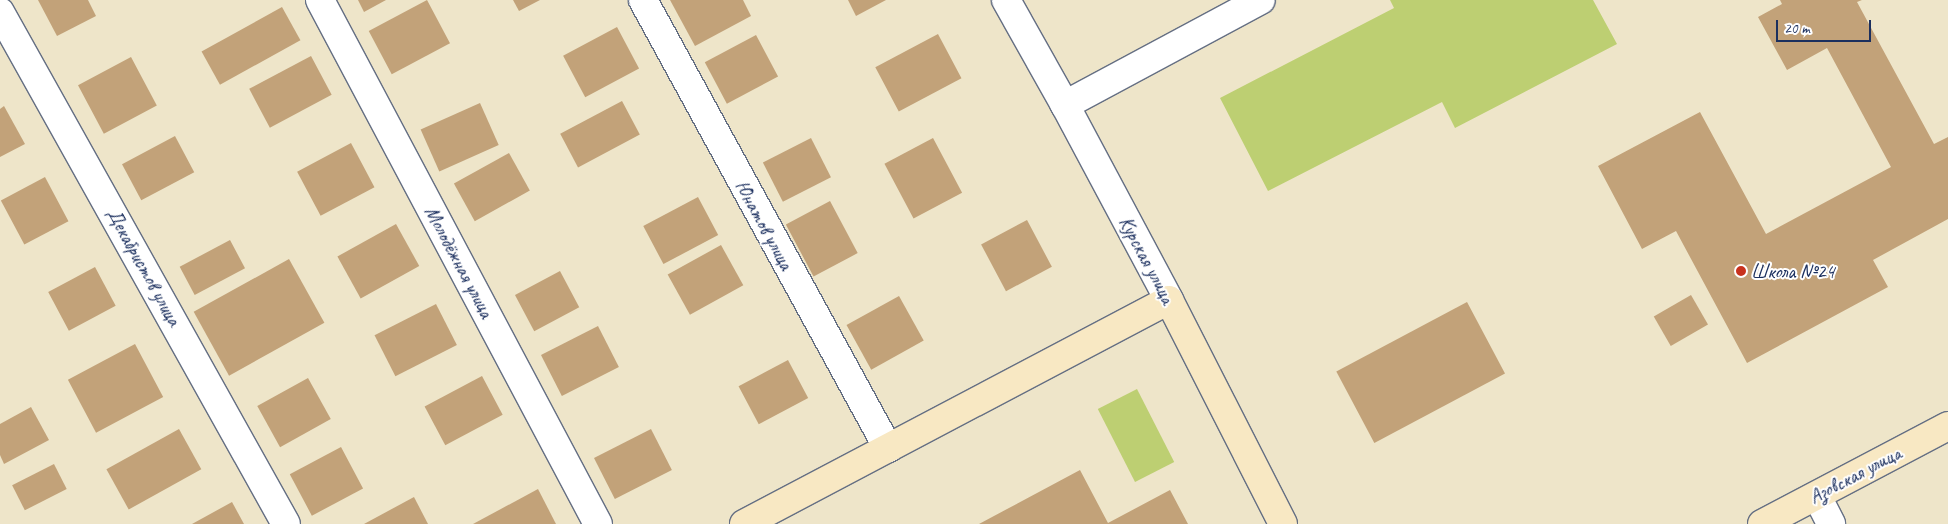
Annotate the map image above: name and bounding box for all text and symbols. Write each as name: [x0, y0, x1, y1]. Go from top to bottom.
scale bar: [1778, 10, 1873, 42]
text: 20 m: [1784, 19, 1810, 38]
street label: Юнатов улица: [729, 175, 799, 275]
street label: Молодёжная улица: [419, 201, 499, 323]
street label: Декабристов улица: [101, 203, 187, 331]
street label: Курская улица: [1114, 212, 1180, 308]
place label: Школа №24: [1751, 259, 1834, 283]
marker: Школа №24: [1735, 265, 1747, 277]
street label: Азовская улица: [1805, 441, 1905, 509]

